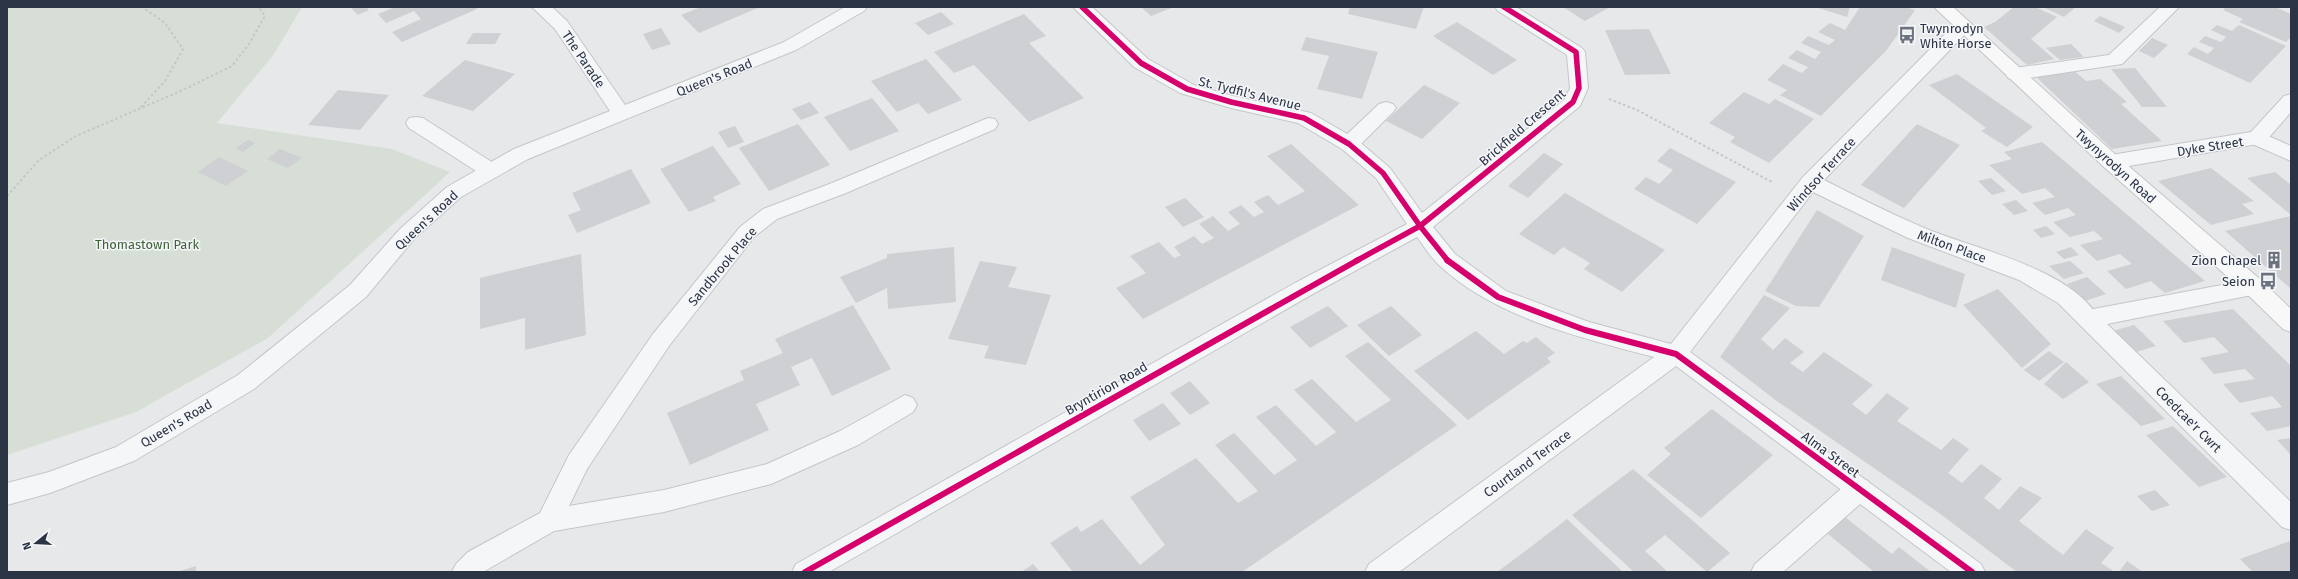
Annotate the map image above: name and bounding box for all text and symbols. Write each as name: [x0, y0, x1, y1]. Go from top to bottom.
place label: Twynrodyn White Horse: [1920, 21, 1991, 51]
bus stop icon: Twynrodyn White Horse: [1897, 25, 1917, 45]
street label: The Parade: [559, 28, 608, 91]
street label: Queen's Road: [674, 55, 754, 99]
street label: St. Tydfil's Avenue: [1197, 73, 1303, 113]
street label: Brickfield Crescent: [1476, 86, 1569, 169]
street label: Twynyrodyn Road: [2072, 126, 2159, 207]
street label: Windsor Terrace: [1784, 134, 1859, 215]
street label: Dyke Street: [2176, 134, 2245, 159]
street label: Queen's Road: [392, 187, 461, 253]
street label: Sandbrook Place: [685, 224, 760, 309]
street label: Milton Place: [1915, 227, 1988, 266]
park label: Thomastown Park: [95, 237, 199, 252]
building icon: Zion Chapel: [2264, 250, 2284, 270]
place label: Zion Chapel: [2191, 253, 2261, 268]
bus stop icon: Seion: [2258, 271, 2278, 291]
place label: Seion: [2222, 274, 2255, 289]
street label: Bryntirion Road: [1062, 359, 1150, 418]
street label: Coedcae'r Cwrt: [2153, 383, 2225, 456]
street label: Queen's Road: [138, 396, 215, 451]
street label: Courtland Terrace: [1481, 427, 1574, 500]
street label: Alma Street: [1799, 428, 1863, 481]
north arrow: [16, 523, 56, 563]
text: N: [20, 540, 34, 551]

